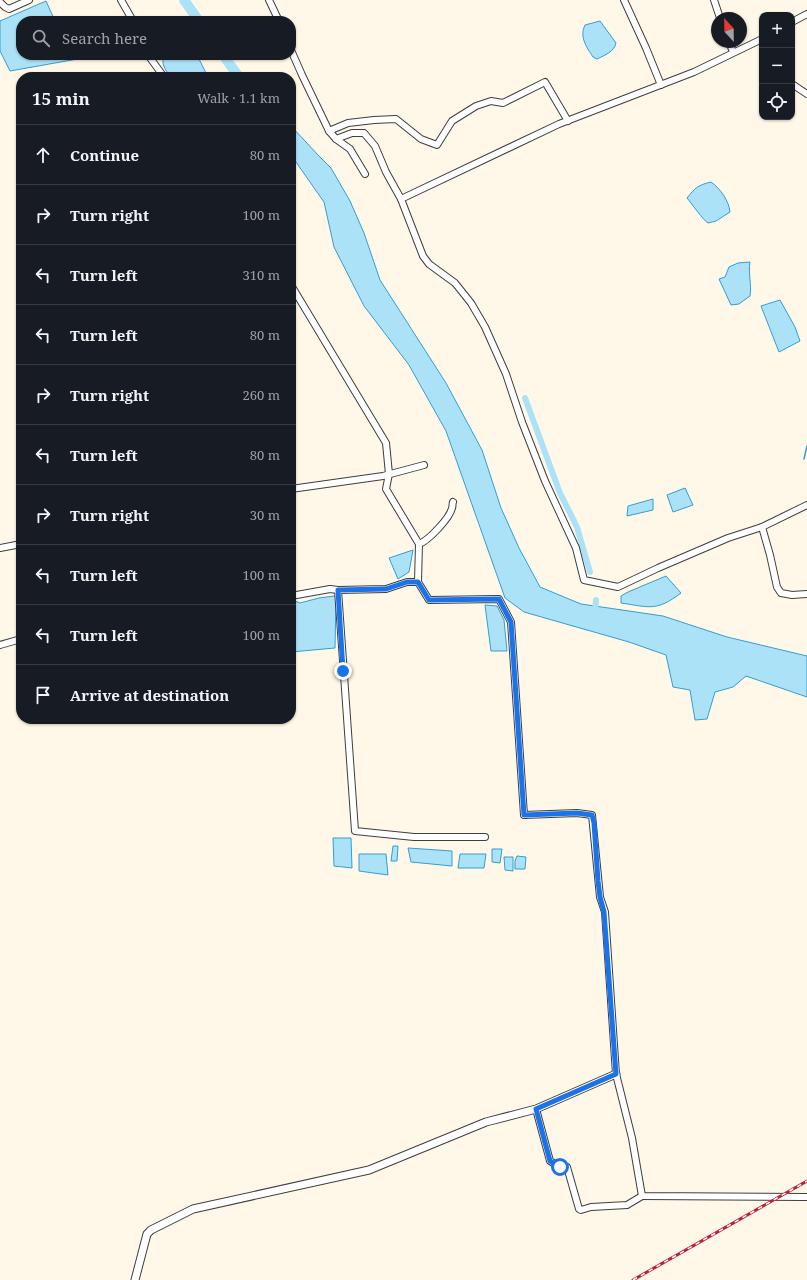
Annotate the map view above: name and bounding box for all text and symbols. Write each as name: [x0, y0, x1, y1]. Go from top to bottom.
north arrow: [711, 12, 747, 48]
map controls: [759, 12, 795, 120]
button: +: [759, 12, 795, 48]
search box: [16, 16, 296, 60]
icon: search: [30, 27, 52, 49]
text: Search here: [62, 28, 147, 48]
button: −: [759, 48, 795, 84]
button: locate: [759, 84, 795, 120]
text: 15 min: [32, 87, 90, 110]
text: Walk · 1.1 km: [197, 89, 280, 107]
icon: ahead: [32, 144, 54, 166]
text: Continue: [70, 145, 139, 165]
text: 80 m: [250, 146, 280, 164]
icon: right: [32, 204, 54, 226]
text: Turn right: [70, 205, 149, 225]
text: 100 m: [243, 206, 280, 224]
icon: left: [32, 264, 54, 286]
text: Turn left: [70, 265, 138, 285]
text: 310 m: [243, 266, 280, 284]
icon: left: [32, 324, 54, 346]
text: Turn left: [70, 325, 138, 345]
text: 80 m: [250, 326, 280, 344]
icon: right: [32, 384, 54, 406]
text: Turn right: [70, 385, 149, 405]
text: 260 m: [243, 386, 280, 404]
icon: left: [32, 444, 54, 466]
text: Turn left: [70, 445, 138, 465]
text: 80 m: [250, 446, 280, 464]
icon: right: [32, 504, 54, 526]
text: Turn right: [70, 505, 149, 525]
text: 30 m: [250, 506, 280, 524]
icon: left: [32, 564, 54, 586]
text: Turn left: [70, 565, 138, 585]
text: 100 m: [243, 566, 280, 584]
icon: left: [32, 624, 54, 646]
text: Turn left: [70, 625, 138, 645]
text: 100 m: [243, 626, 280, 644]
route end: [334, 662, 352, 680]
icon: arrive: [32, 684, 54, 706]
text: Arrive at destination: [70, 685, 229, 705]
route start: [551, 1158, 569, 1176]

